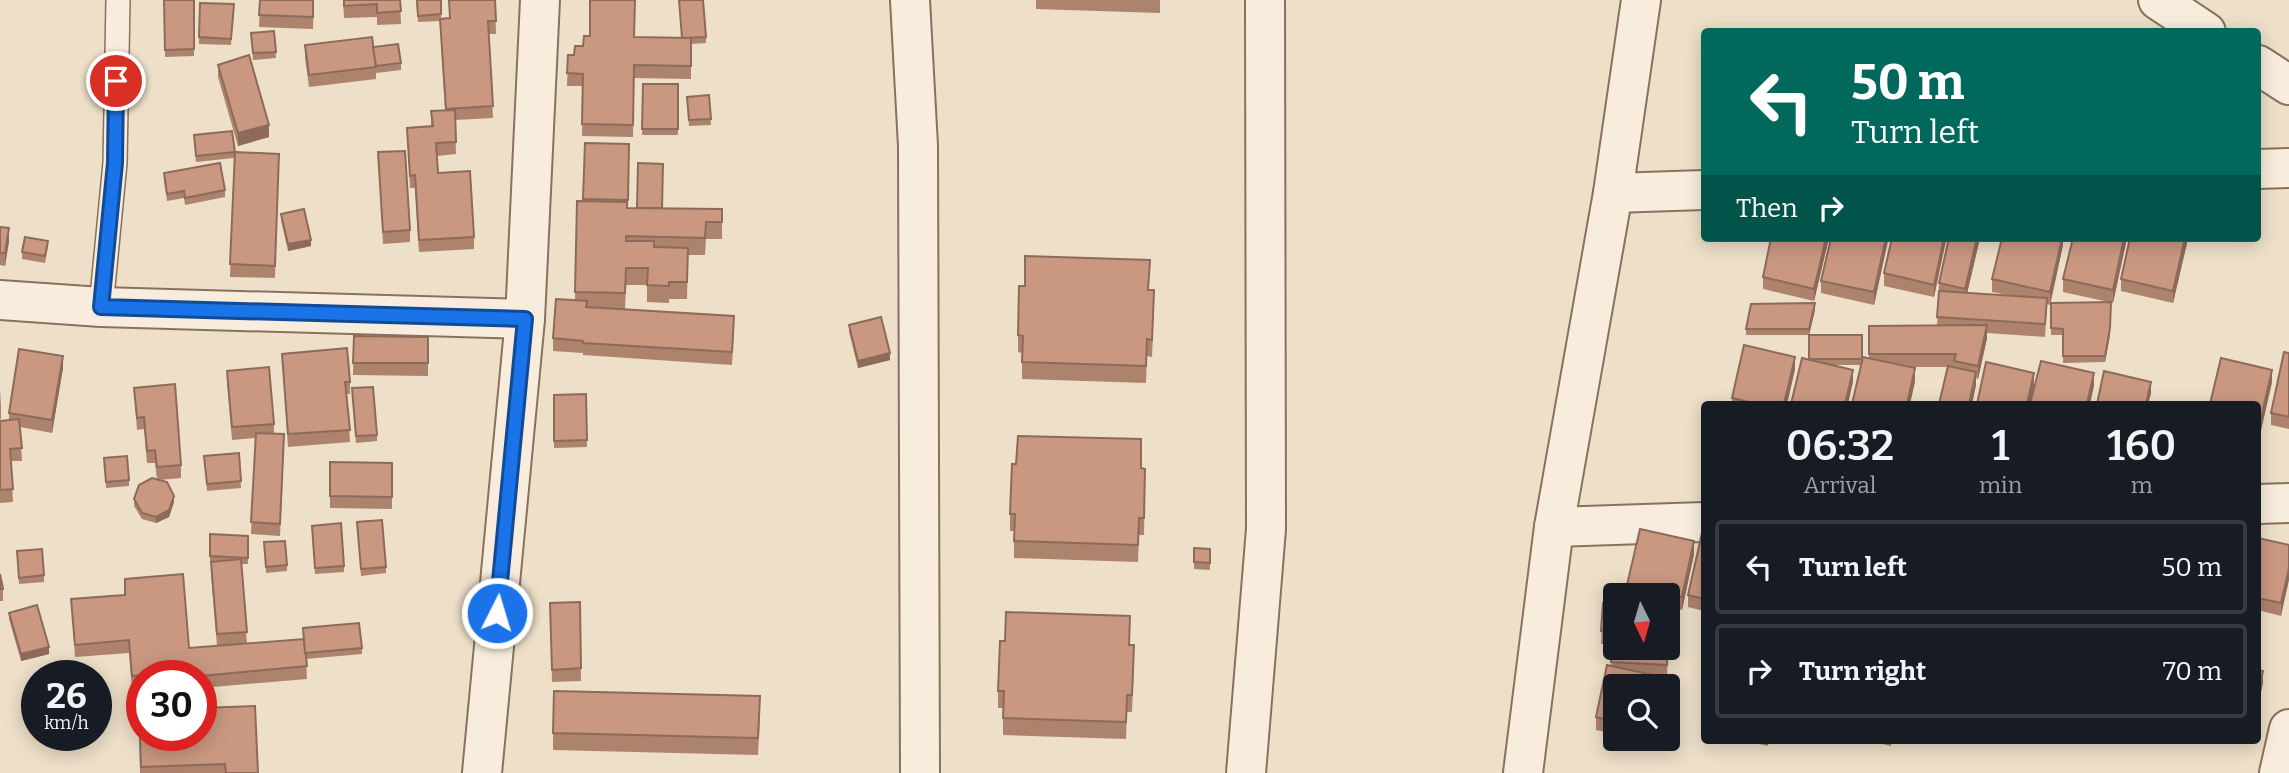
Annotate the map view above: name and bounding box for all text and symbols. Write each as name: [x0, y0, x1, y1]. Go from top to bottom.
pin: [86, 51, 146, 111]
text: 50 m: [1851, 53, 1964, 112]
icon: left: [1736, 56, 1827, 147]
icon: arrive: [97, 62, 135, 100]
text: Turn left: [1851, 113, 1979, 151]
icon: right: [1812, 189, 1850, 227]
text: Then: [1736, 193, 1798, 224]
text: 06:32: [1786, 421, 1894, 471]
text: 1: [1992, 421, 2009, 471]
text: 160: [2107, 421, 2176, 471]
text: Arrival: [1804, 471, 1876, 499]
text: min: [1979, 471, 2022, 499]
text: m: [2131, 471, 2153, 499]
icon: left: [1740, 548, 1778, 586]
text: Turn left: [1799, 552, 1907, 583]
text: 50 m: [2161, 552, 2222, 583]
position arrow: [460, 576, 534, 650]
north arrow: [1603, 583, 1680, 660]
map controls: [1603, 583, 1680, 751]
icon: right: [1740, 652, 1778, 690]
text: Turn right: [1799, 656, 1926, 687]
text: 70 m: [2163, 656, 2222, 687]
speed limit sign: 30: [126, 660, 217, 751]
button: search: [1603, 674, 1680, 751]
text: 26: [46, 675, 87, 717]
text: km/h: [44, 712, 89, 734]

